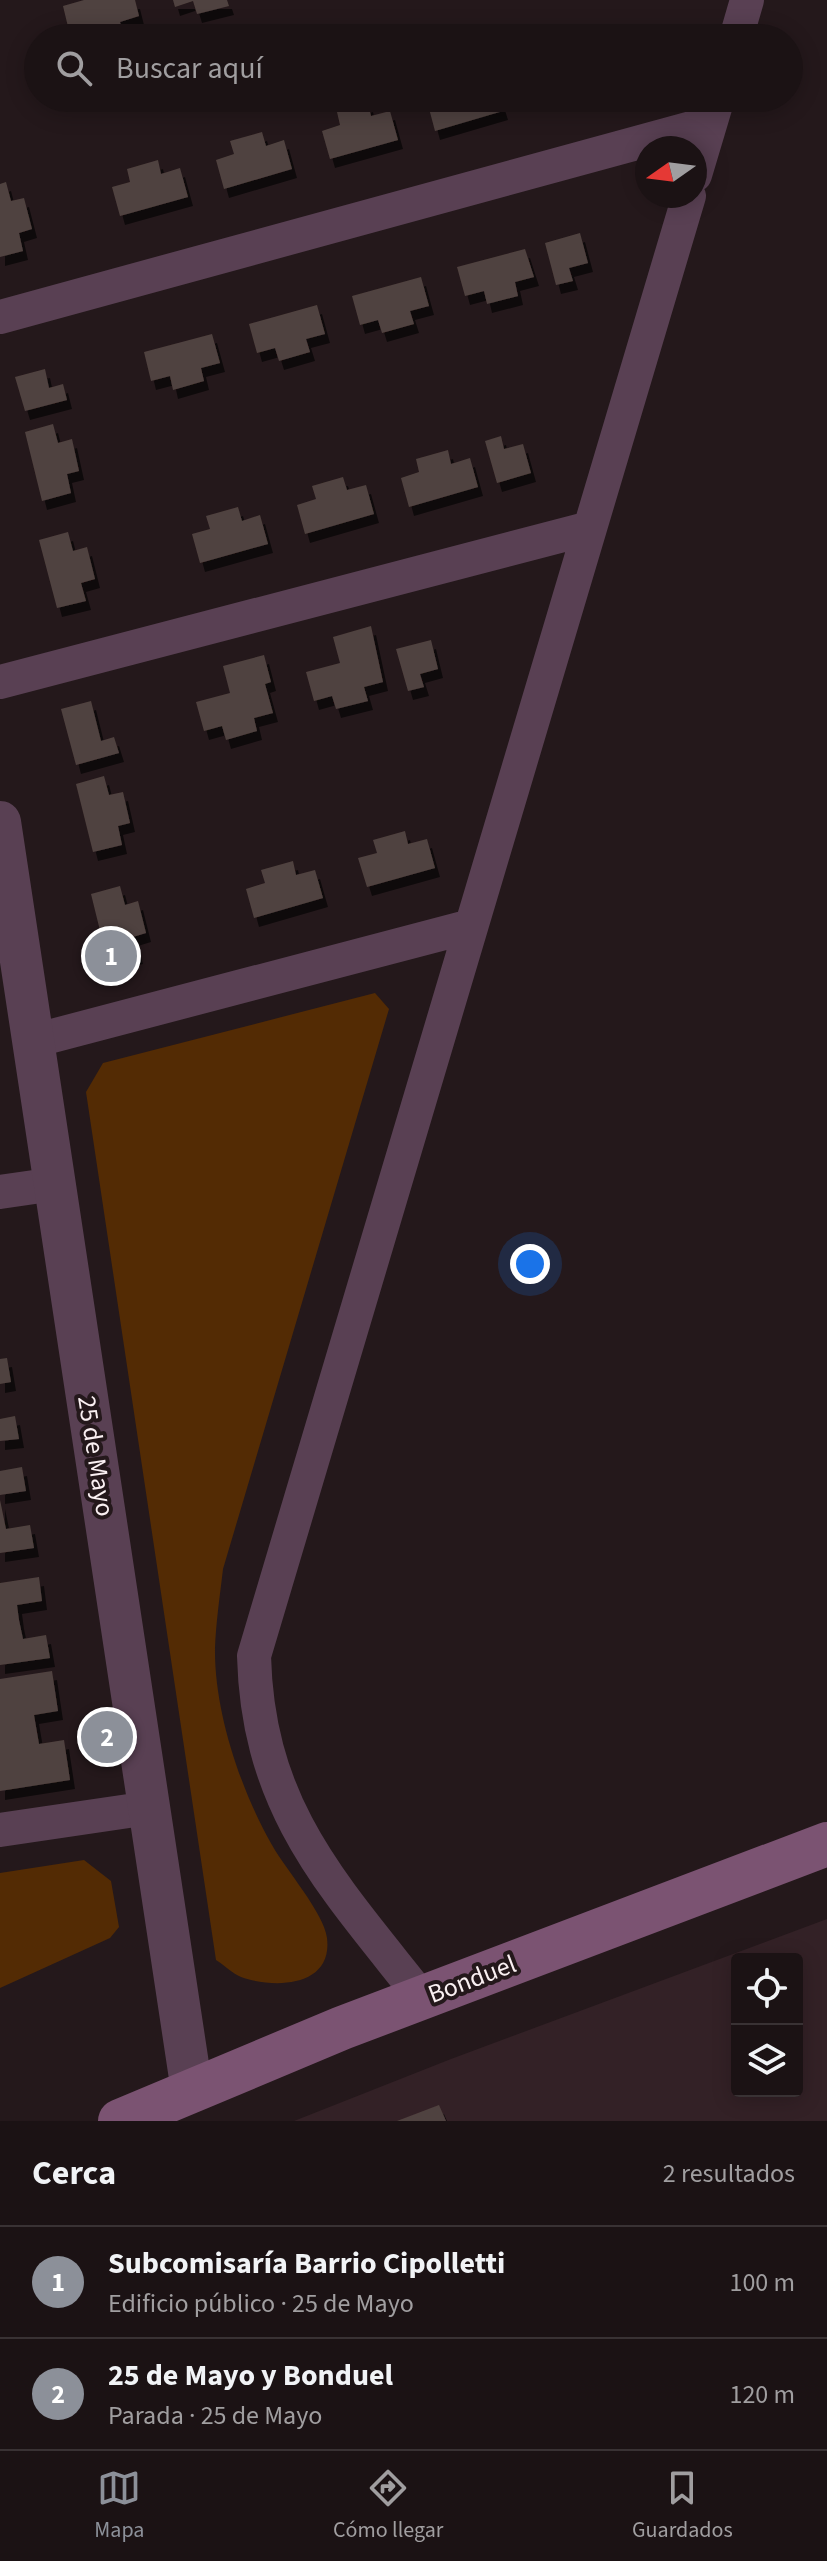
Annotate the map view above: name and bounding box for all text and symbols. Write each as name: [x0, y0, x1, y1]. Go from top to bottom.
search box: [24, 24, 803, 112]
icon: search: [52, 46, 96, 90]
text: Buscar aquí: [116, 47, 263, 90]
north arrow: [635, 136, 707, 208]
pin: 1: [85, 926, 137, 986]
your location: [510, 1244, 550, 1284]
street label: 25 de Mayo: [68, 1393, 124, 1519]
pin: 2: [81, 1707, 133, 1767]
street label: Bonduel: [423, 1945, 521, 2013]
map controls: [731, 1953, 803, 2097]
button: locate: [731, 1953, 803, 2025]
button: layers: [731, 2025, 803, 2097]
text: Cerca: [32, 2149, 116, 2198]
text: 2 resultados: [663, 2155, 795, 2192]
text: Subcomisaría Barrio Cipolletti: [108, 2242, 505, 2285]
text: 1: [51, 2264, 65, 2301]
text: 100 m: [729, 2264, 795, 2301]
text: Edificio público · 25 de Mayo: [108, 2285, 414, 2322]
text: 25 de Mayo y Bonduel: [108, 2354, 393, 2397]
text: 2: [51, 2376, 65, 2413]
text: 120 m: [729, 2376, 795, 2413]
text: Parada · 25 de Mayo: [108, 2397, 322, 2434]
tab: Mapa: [94, 2466, 144, 2546]
tab: Cómo llegar: [333, 2466, 443, 2546]
tab: Guardados: [632, 2466, 733, 2546]

